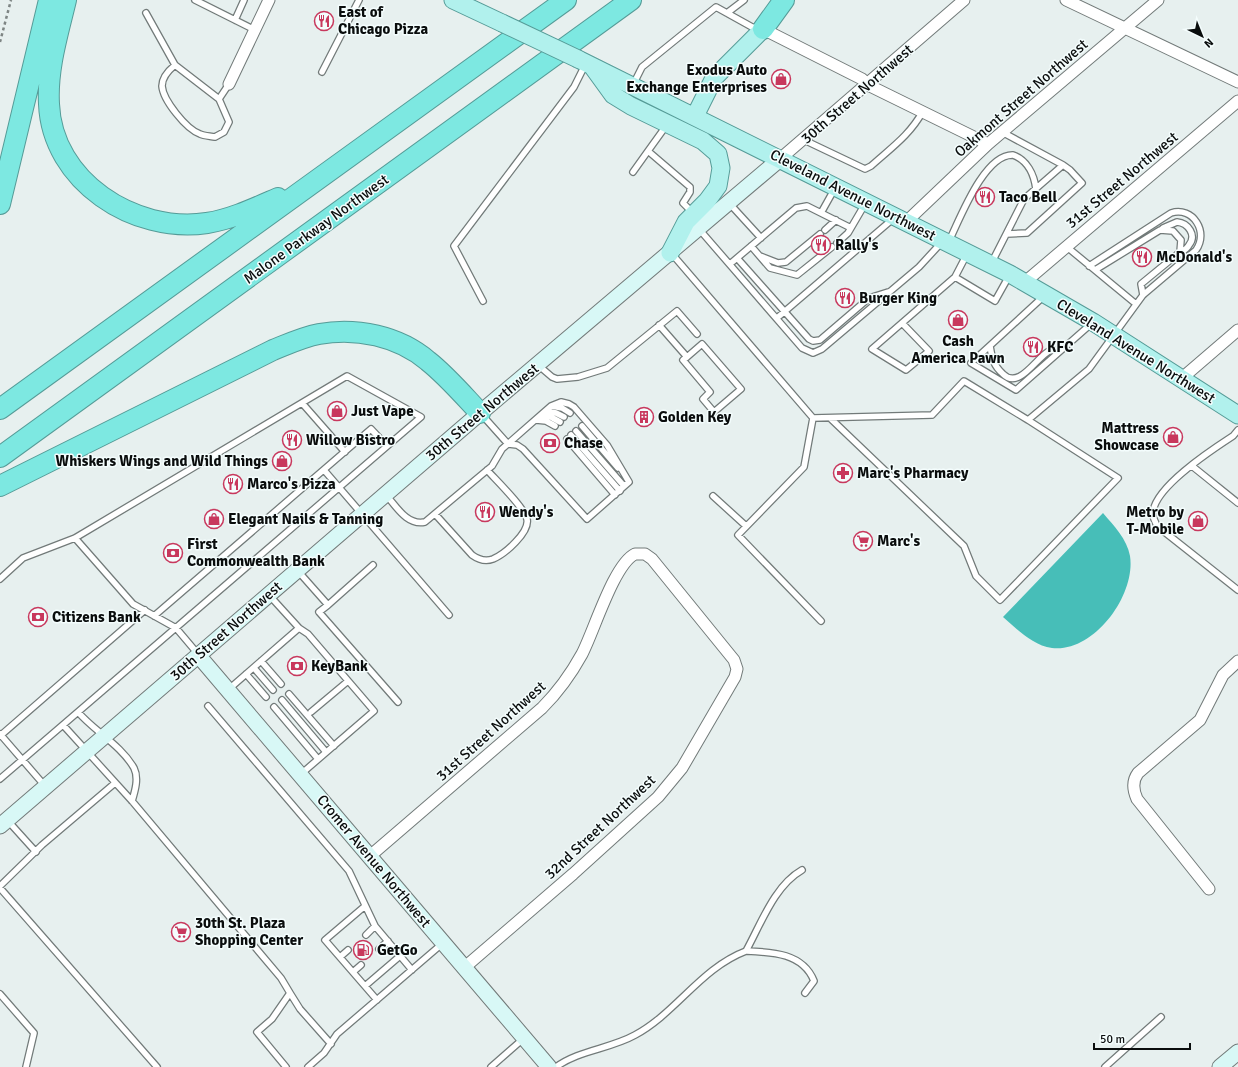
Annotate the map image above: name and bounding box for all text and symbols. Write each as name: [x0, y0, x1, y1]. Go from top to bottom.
place label: East of Chicago Pizza: [338, 3, 428, 38]
restaurant icon: East of Chicago Pizza: [313, 10, 335, 32]
north arrow: [1182, 16, 1222, 56]
street label: Oakmont Street Northwest: [951, 35, 1091, 161]
text: N: [1201, 36, 1216, 50]
street label: 30th Street Northwest: [797, 41, 917, 147]
place label: Exodus Auto Exchange Enterprises: [626, 61, 767, 96]
shop icon: Exodus Auto Exchange Enterprises: [770, 68, 792, 90]
street label: 31st Street Northwest: [1062, 128, 1182, 232]
street label: Cleveland Avenue Northwest: [767, 145, 939, 245]
street label: Malone Parkway Northwest: [240, 170, 392, 288]
restaurant icon: Taco Bell: [974, 186, 996, 208]
place label: Taco Bell: [999, 188, 1058, 206]
restaurant icon: Rally's: [810, 234, 832, 256]
place label: Rally's: [835, 236, 879, 254]
restaurant icon: McDonald's: [1131, 246, 1153, 268]
place label: McDonald's: [1156, 248, 1233, 266]
restaurant icon: Burger King: [834, 287, 856, 309]
place label: Burger King: [859, 289, 937, 307]
street label: Cleveland Avenue Northwest: [1053, 295, 1219, 407]
shop icon: Cash America Pawn: [947, 309, 969, 331]
place label: Cash America Pawn: [911, 332, 1005, 367]
restaurant icon: KFC: [1022, 336, 1044, 358]
place label: KFC: [1047, 338, 1073, 356]
street label: 30th Street Northwest: [422, 359, 542, 465]
shop icon: Just Vape: [326, 400, 348, 422]
place label: Just Vape: [351, 402, 414, 420]
building icon: Golden Key: [633, 406, 655, 428]
place label: Golden Key: [658, 408, 732, 426]
place label: Mattress Showcase: [1095, 419, 1159, 454]
shop icon: Mattress Showcase: [1162, 426, 1184, 448]
restaurant icon: Willow Bistro: [281, 429, 303, 451]
place label: Willow Bistro: [306, 431, 395, 449]
bank icon: Chase: [539, 432, 561, 454]
place label: Chase: [564, 434, 603, 452]
shop icon: Whiskers Wings and Wild Things: [271, 450, 293, 472]
place label: Whiskers Wings and Wild Things: [56, 452, 268, 470]
pharmacy icon: Marc's Pharmacy: [832, 462, 854, 484]
place label: Marc's Pharmacy: [857, 464, 969, 482]
restaurant icon: Marco's Pizza: [222, 473, 244, 495]
place label: Marco's Pizza: [247, 475, 336, 493]
restaurant icon: Wendy's: [474, 501, 496, 523]
place label: Wendy's: [499, 503, 554, 521]
place label: Metro by T-Mobile: [1126, 503, 1185, 538]
shop icon: Elegant Nails & Tanning: [203, 508, 225, 530]
place label: Elegant Nails & Tanning: [228, 510, 383, 528]
shop icon: Metro by T-Mobile: [1187, 510, 1209, 532]
supermarket icon: Marc's: [852, 530, 874, 552]
place label: Marc's: [877, 532, 921, 550]
place label: First Commonwealth Bank: [187, 535, 325, 570]
bank icon: First Commonwealth Bank: [162, 542, 184, 564]
street label: 30th Street Northwest: [166, 578, 286, 684]
bank icon: Citizens Bank: [27, 606, 49, 628]
place label: Citizens Bank: [52, 608, 141, 626]
bank icon: KeyBank: [286, 655, 308, 677]
place label: KeyBank: [311, 657, 368, 675]
street label: 31st Street Northwest: [433, 677, 549, 785]
street label: 32nd Street Northwest: [541, 771, 659, 883]
street label: Cromer Avenue Northwest: [313, 791, 435, 931]
place label: 30th St. Plaza Shopping Center: [195, 914, 303, 949]
supermarket icon: 30th St. Plaza Shopping Center: [170, 921, 192, 943]
fuel station icon: GetGo: [352, 939, 374, 961]
place label: GetGo: [377, 941, 418, 959]
scale bar: [1094, 1025, 1190, 1051]
text: 50 m: [1100, 1032, 1125, 1047]

